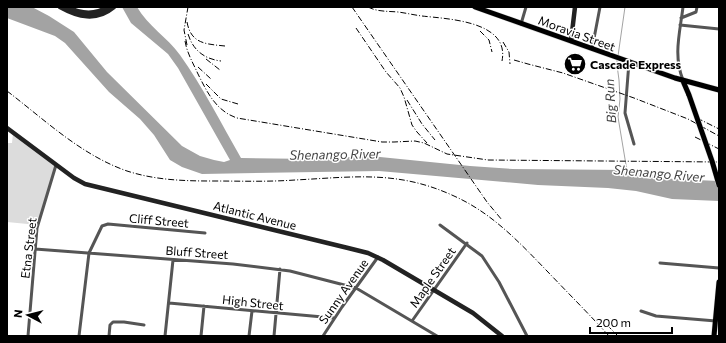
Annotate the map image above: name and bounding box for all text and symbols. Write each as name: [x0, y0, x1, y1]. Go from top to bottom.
street label: Moravia Street: [536, 13, 618, 53]
supermarket icon: Cascade Express: [562, 51, 588, 77]
place label: Cascade Express: [590, 57, 682, 71]
water label: Big Run: [601, 78, 619, 124]
water label: Shenango River: [289, 145, 382, 163]
water label: Shenango River: [613, 161, 706, 185]
street label: Atlantic Avenue: [212, 198, 298, 232]
street label: Cliff Street: [129, 210, 189, 230]
street label: Etna Street: [17, 217, 39, 279]
street label: Bluff Street: [165, 243, 229, 261]
street label: Maple Street: [406, 244, 458, 310]
street label: Sunny Avenue: [316, 256, 370, 326]
street label: High Street: [222, 292, 284, 312]
north arrow: [8, 295, 48, 335]
text: N: [11, 309, 25, 319]
scale bar: [590, 309, 672, 335]
text: 200 m: [596, 315, 631, 329]

